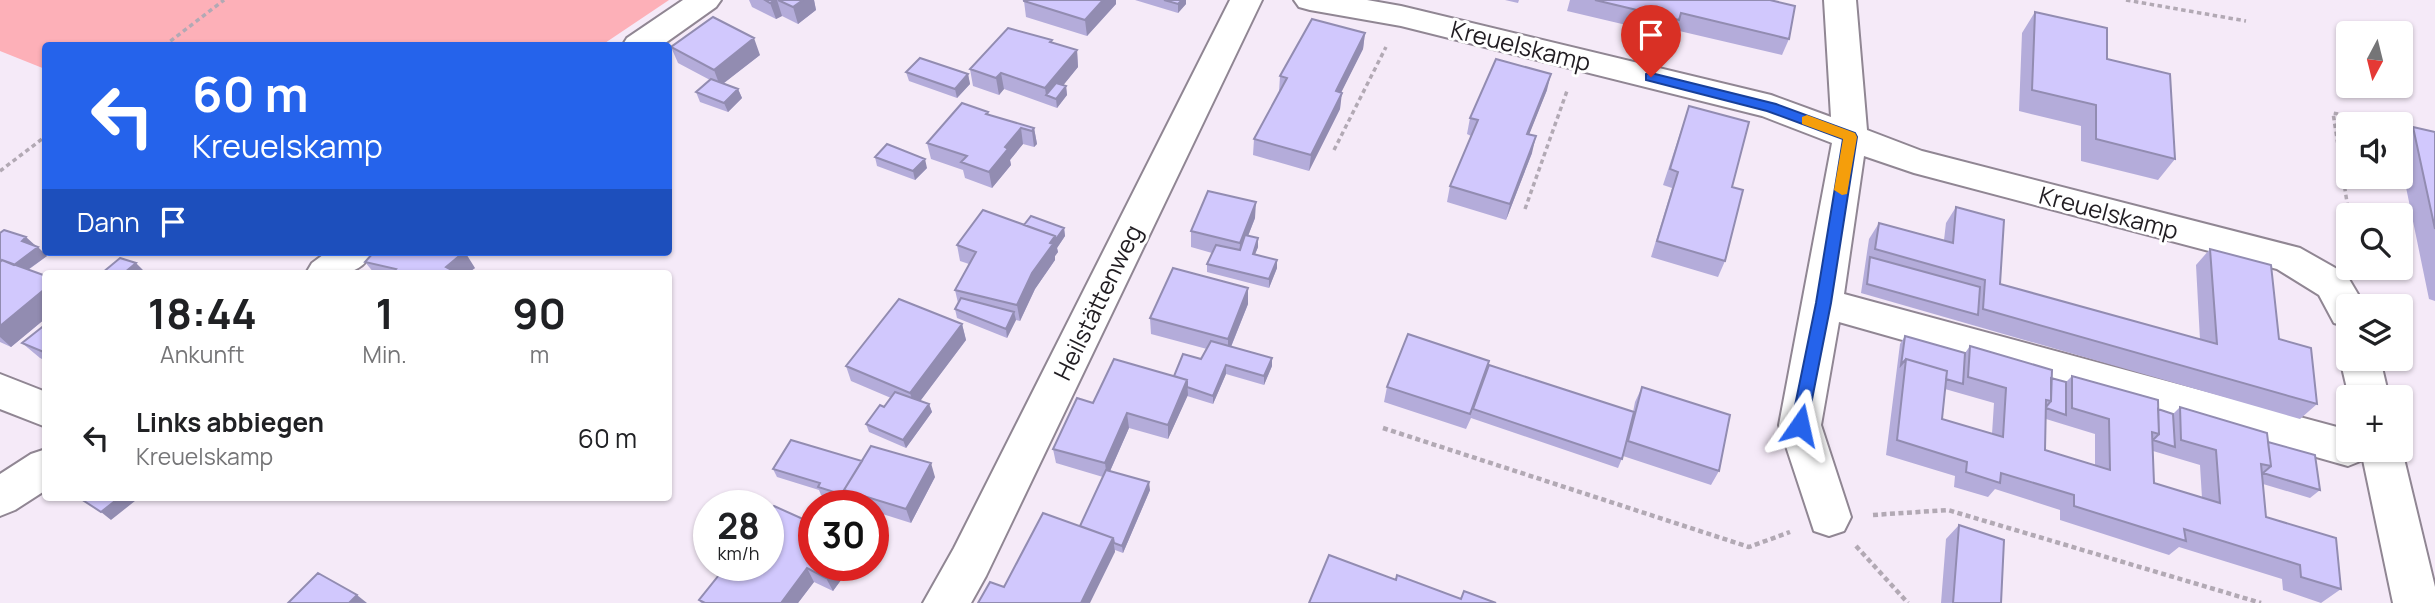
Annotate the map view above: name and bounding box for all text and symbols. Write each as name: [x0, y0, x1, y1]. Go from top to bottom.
pin: [1621, 5, 1681, 77]
street label: Kreuelskamp: [1448, 12, 1594, 78]
icon: arrive: [1632, 16, 1670, 54]
north arrow: [2336, 21, 2413, 98]
map controls: [2336, 21, 2413, 462]
text: 60 m: [192, 60, 309, 127]
icon: left: [77, 70, 168, 161]
button: sound: [2336, 112, 2413, 189]
text: Kreuelskamp: [192, 124, 383, 168]
street label: Kreuelskamp: [2036, 178, 2182, 246]
icon: arrive: [154, 203, 192, 241]
button: search: [2336, 203, 2413, 280]
text: Dann: [77, 204, 140, 240]
street label: Heilstättenweg: [1045, 219, 1149, 385]
text: 18:44: [148, 284, 257, 342]
text: 1: [375, 284, 394, 342]
text: 90: [513, 284, 566, 342]
button: layers: [2336, 294, 2413, 371]
text: Ankunft: [160, 338, 244, 370]
text: Min.: [363, 338, 407, 370]
text: m: [530, 338, 549, 370]
button: +: [2336, 385, 2413, 462]
position arrow: [1763, 388, 1837, 462]
text: Links abbiegen: [136, 404, 324, 440]
icon: left: [77, 419, 115, 457]
text: 60 m: [578, 420, 637, 456]
text: Kreuelskamp: [136, 440, 273, 472]
speed limit sign: 30: [798, 490, 889, 581]
text: 28: [717, 502, 760, 550]
text: km/h: [718, 541, 759, 565]

